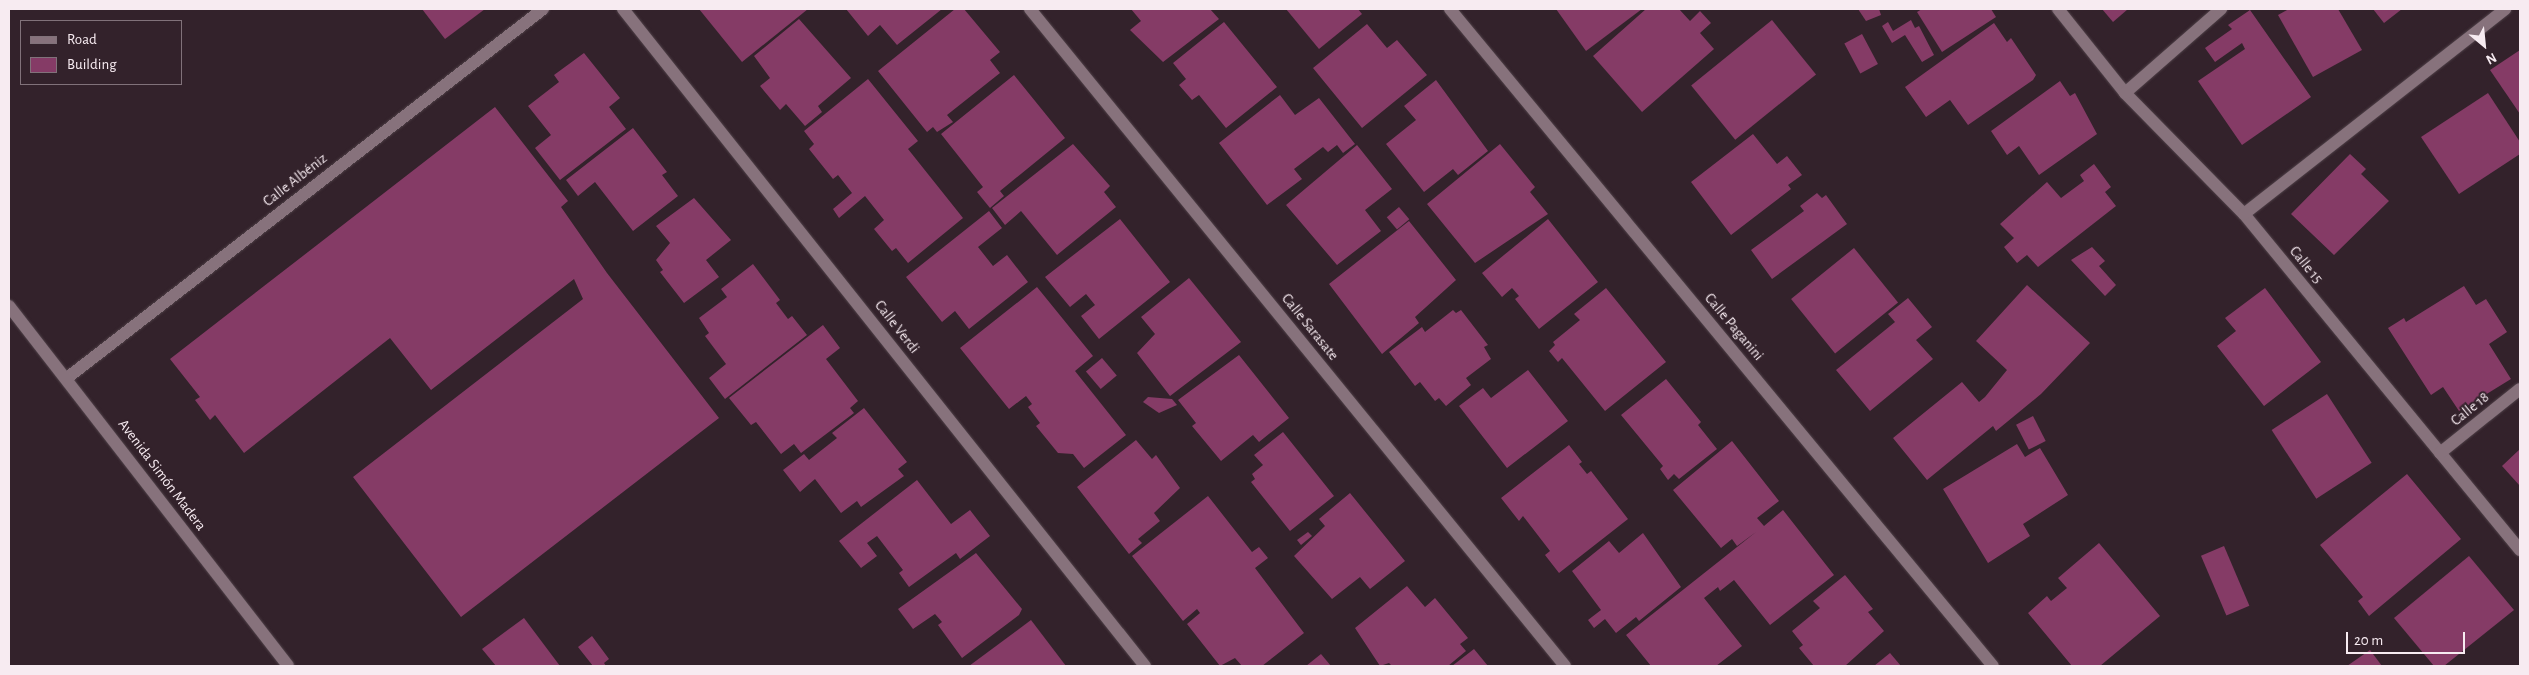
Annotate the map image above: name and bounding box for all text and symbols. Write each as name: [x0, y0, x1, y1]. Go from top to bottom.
legend: [20, 20, 182, 85]
north arrow: [2459, 20, 2509, 70]
text: Road: [67, 32, 97, 47]
text: N: [2483, 50, 2499, 67]
text: Building: [67, 57, 117, 72]
street label: Calle Albéniz: [259, 149, 331, 211]
street label: Calle 15: [2285, 243, 2327, 287]
street label: Calle Sarasate: [1278, 290, 1342, 364]
street label: Calle Paganini: [1701, 290, 1767, 364]
street label: Calle Verdi: [871, 297, 923, 357]
street label: Calle 18: [2447, 388, 2493, 430]
street label: Avenida Simón Madera: [114, 416, 210, 534]
scale bar: [2349, 622, 2468, 654]
text: 20 m: [2354, 633, 2383, 648]

